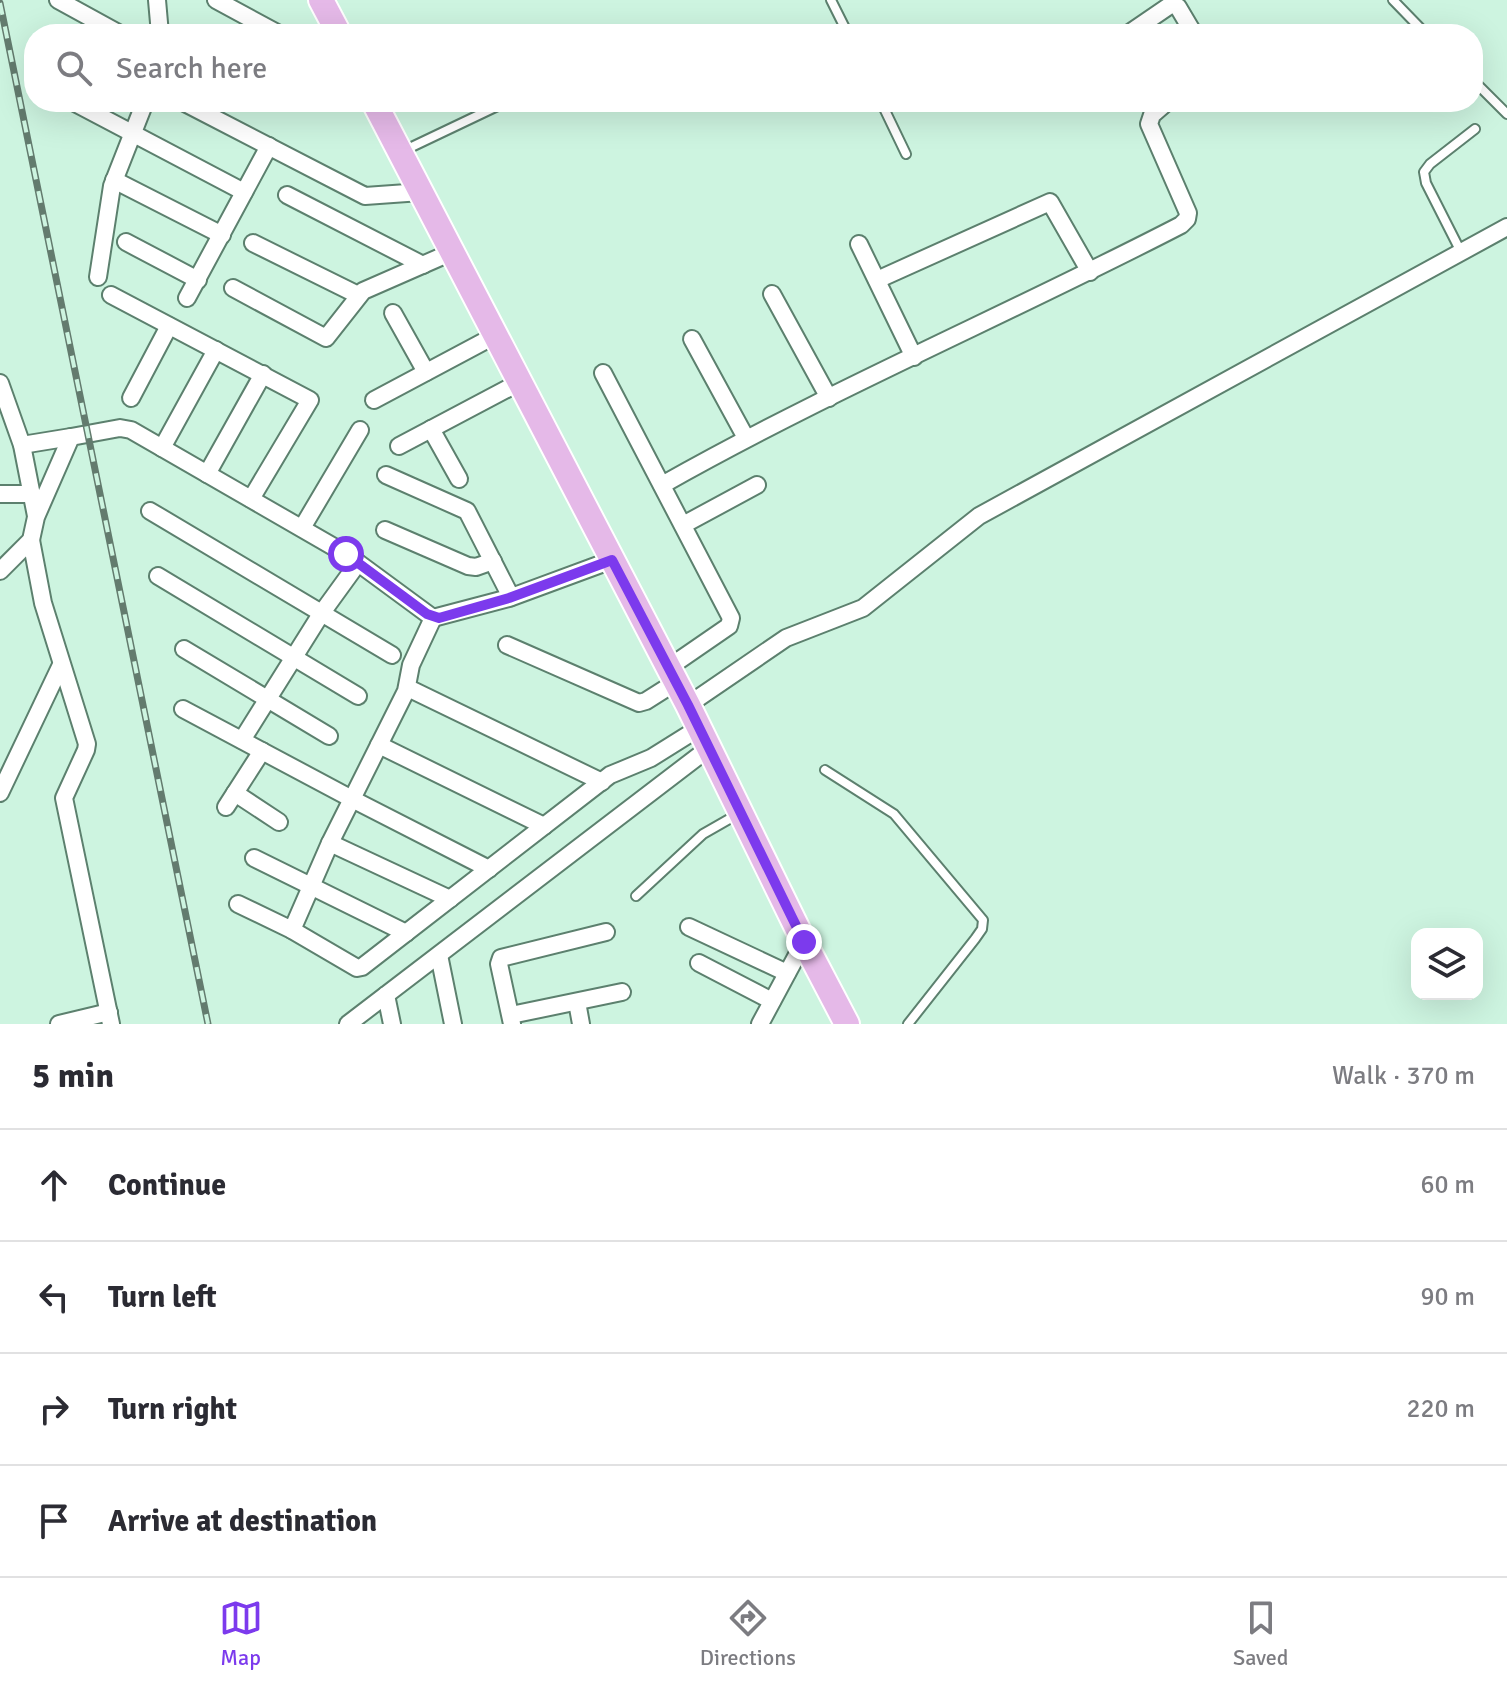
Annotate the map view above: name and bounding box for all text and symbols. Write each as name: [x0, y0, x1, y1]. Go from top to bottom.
search box: [24, 24, 1483, 112]
icon: search: [52, 46, 96, 90]
text: Search here: [116, 50, 267, 87]
route start: [328, 536, 364, 572]
route end: [786, 924, 822, 960]
map controls: [1411, 928, 1483, 1000]
button: layers: [1411, 928, 1483, 1000]
text: 5 min: [32, 1055, 114, 1097]
text: Walk · 370 m: [1332, 1060, 1475, 1092]
icon: ahead: [32, 1163, 76, 1207]
text: Continue: [108, 1167, 226, 1204]
text: 60 m: [1420, 1169, 1475, 1201]
icon: left: [32, 1275, 76, 1319]
text: Turn left: [108, 1279, 217, 1316]
text: 90 m: [1420, 1281, 1475, 1313]
icon: right: [32, 1387, 76, 1431]
text: Turn right: [108, 1391, 237, 1428]
text: 220 m: [1406, 1393, 1475, 1425]
icon: arrive: [32, 1499, 76, 1543]
text: Arrive at destination: [108, 1503, 377, 1540]
tab: Map: [219, 1596, 263, 1671]
tab: Directions: [700, 1596, 796, 1671]
tab: Saved: [1233, 1596, 1288, 1671]

